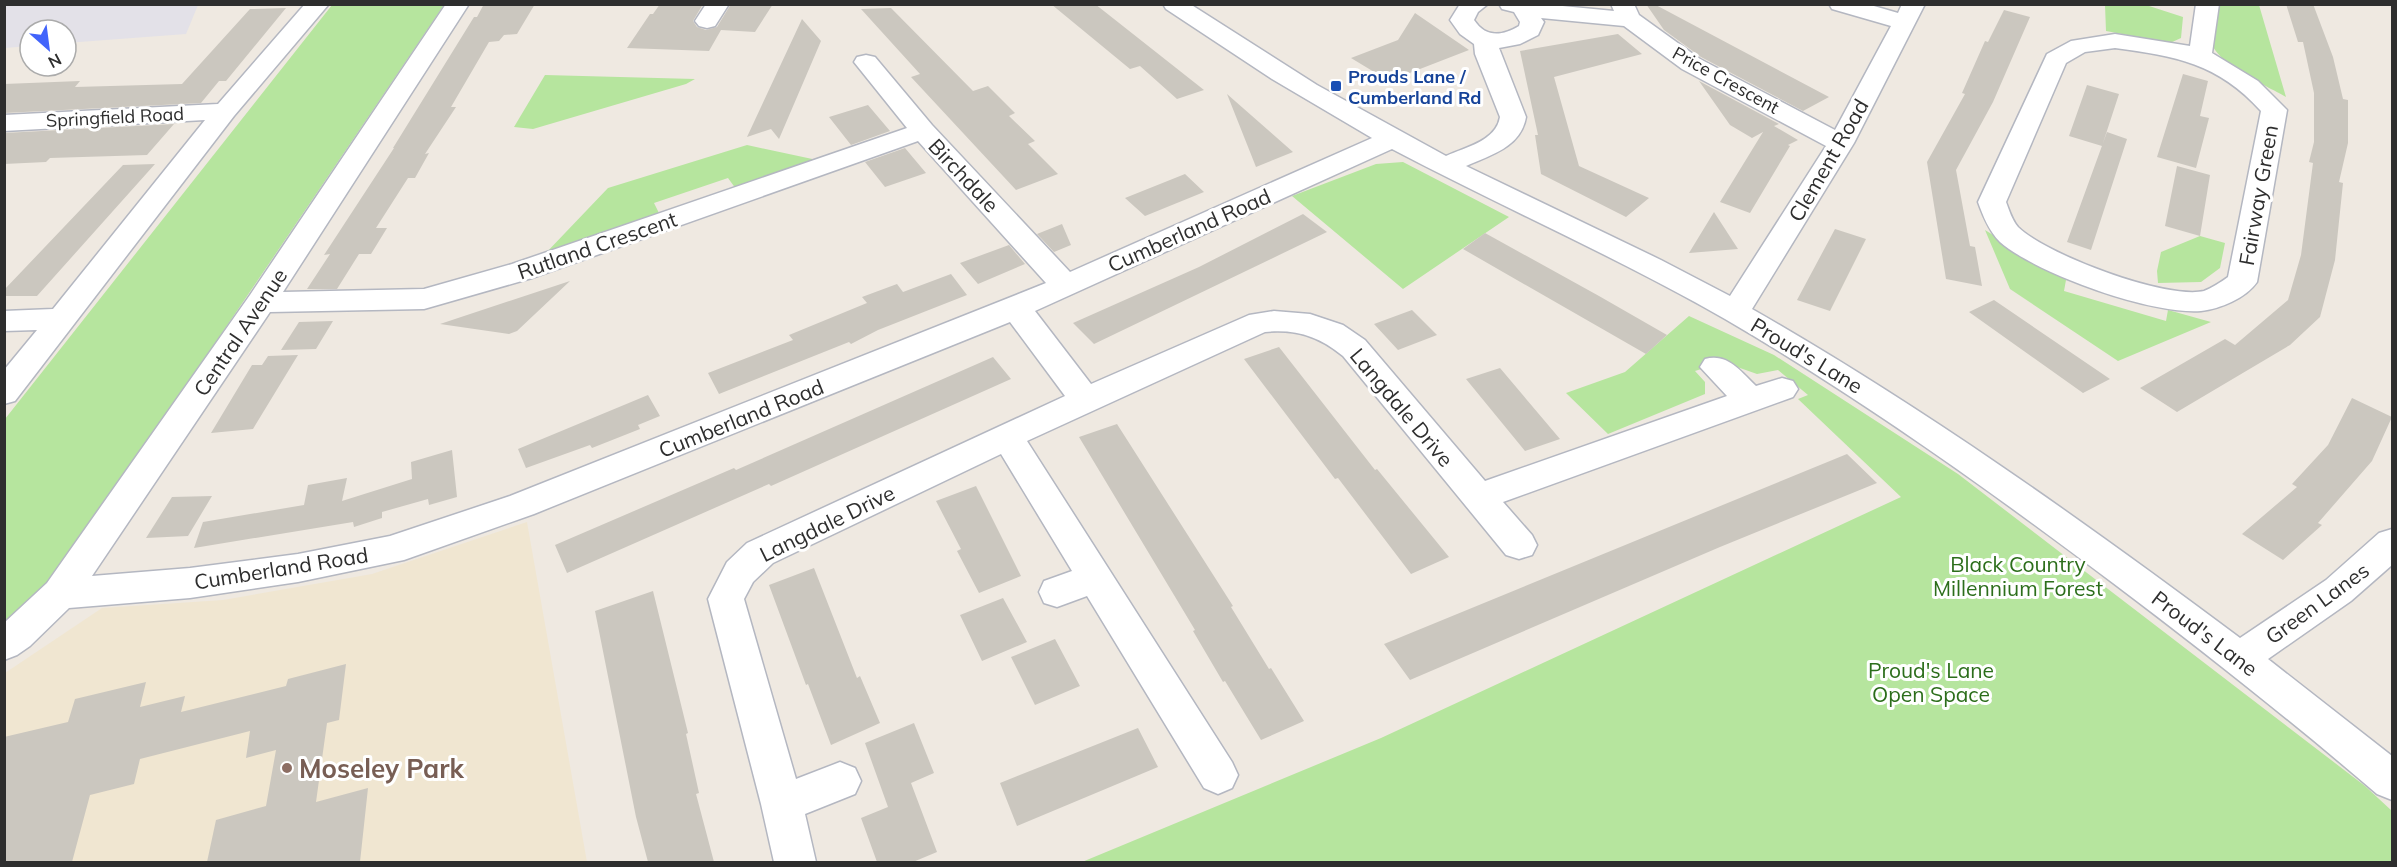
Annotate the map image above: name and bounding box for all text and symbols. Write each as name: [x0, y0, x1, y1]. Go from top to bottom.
north arrow: [18, 18, 78, 78]
street label: Price Crescent: [1669, 41, 1783, 119]
text: N: [45, 50, 65, 73]
place label: Prouds Lane / Cumberland Rd: [1348, 65, 1481, 109]
marker: Prouds Lane / Cumberland Rd: [1329, 79, 1343, 93]
street label: Clement Road: [1782, 94, 1874, 226]
street label: Springfield Road: [45, 102, 185, 132]
street label: Fairway Green: [2233, 123, 2283, 267]
street label: Birchdale: [923, 133, 1005, 217]
street label: Cumberland Road: [1103, 182, 1275, 278]
street label: Rutland Crescent: [514, 206, 680, 284]
street label: Central Avenue: [188, 263, 292, 401]
street label: Proud's Lane: [1746, 311, 1868, 399]
street label: Langdale Drive: [1345, 342, 1459, 472]
street label: Cumberland Road: [655, 373, 827, 463]
street label: Langdale Drive: [755, 479, 899, 567]
street label: Cumberland Road: [192, 541, 370, 595]
park label: Black Country Millennium Forest: [1933, 551, 2103, 601]
street label: Green Lanes: [2260, 557, 2374, 649]
street label: Proud's Lane: [2147, 585, 2263, 681]
park label: Proud's Lane Open Space: [1868, 657, 1994, 707]
place label: Moseley Park: [299, 752, 464, 785]
marker: Moseley Park: [280, 761, 294, 775]

